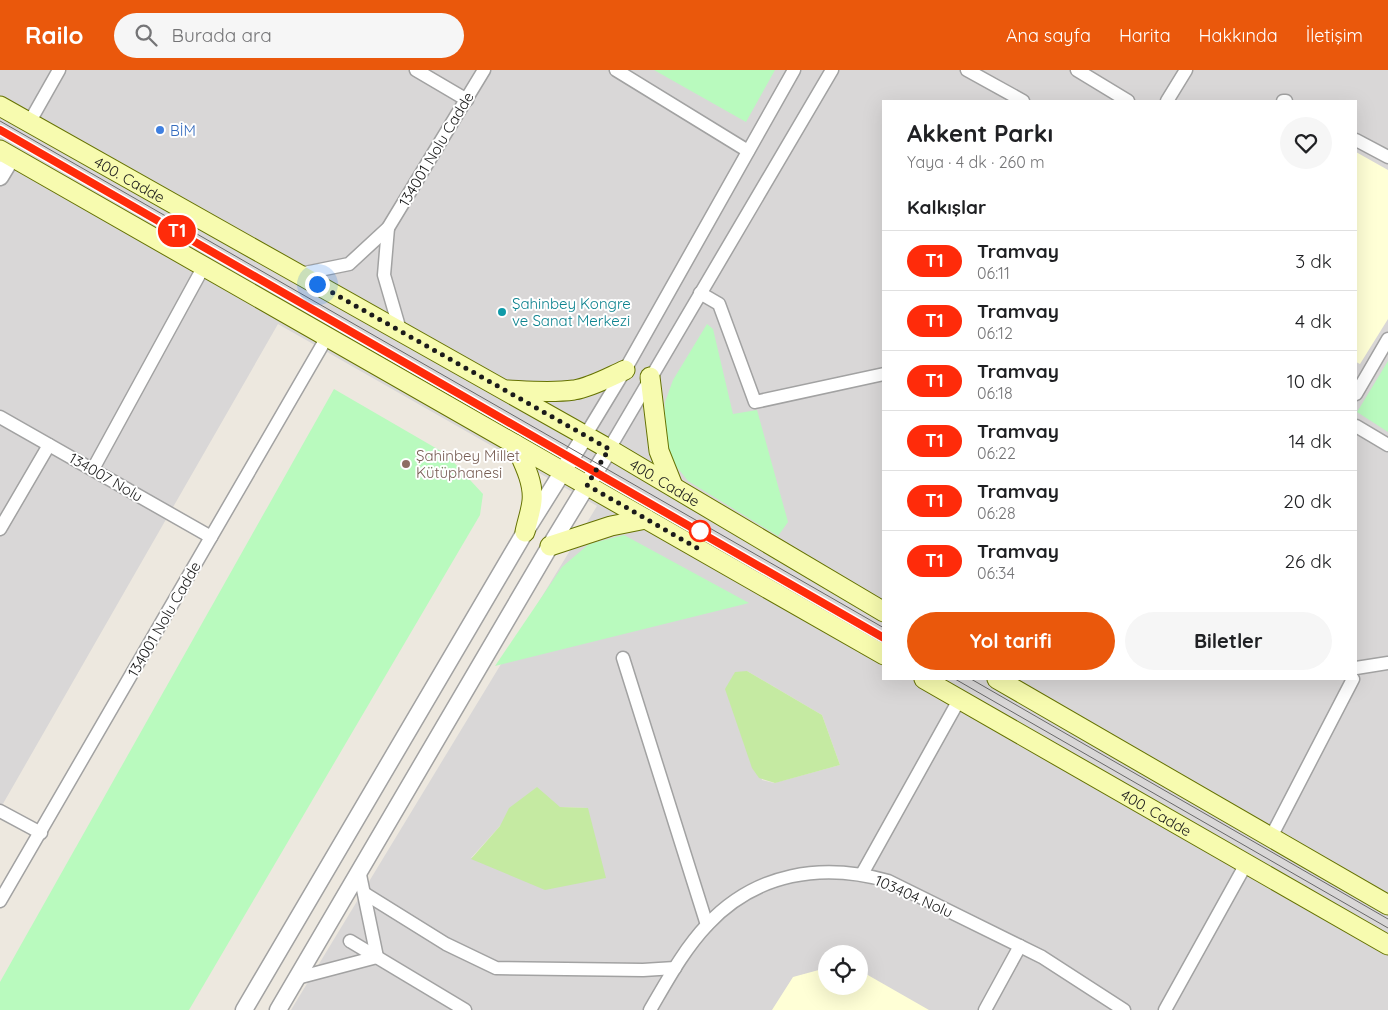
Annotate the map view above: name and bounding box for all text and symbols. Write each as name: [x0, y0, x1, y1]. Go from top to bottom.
search box: [114, 13, 464, 58]
text: Railo: [25, 20, 84, 50]
icon: search: [132, 21, 160, 49]
text: Burada ara: [172, 23, 272, 47]
text: Ana sayfa: [1006, 24, 1091, 47]
text: Harita: [1119, 24, 1171, 47]
text: Hakkında: [1199, 24, 1278, 47]
text: İletişim: [1306, 24, 1363, 47]
street label: 134001 Nolu Cadde: [394, 88, 478, 210]
button: heart: [1280, 117, 1332, 169]
text: Akkent Parkı: [907, 118, 1053, 148]
place label: BİM: [170, 121, 196, 140]
marker: BİM: [154, 124, 166, 136]
street label: 400. Cadde: [91, 152, 169, 207]
text: Yaya · 4 dk · 260 m: [907, 152, 1045, 172]
text: Kalkışlar: [907, 195, 986, 219]
line badge: T1: [154, 215, 200, 247]
text: T1: [168, 219, 186, 242]
text: Tramvay: [977, 239, 1059, 263]
text: T1: [925, 249, 944, 272]
text: 3 dk: [1295, 249, 1332, 273]
text: 06:11: [977, 263, 1010, 283]
your location: [305, 272, 330, 297]
place label: Şahinbey Kongre ve Sanat Merkezi: [512, 294, 631, 330]
text: Tramvay: [977, 299, 1059, 323]
marker: Şahinbey Kongre ve Sanat Merkezi: [496, 306, 508, 318]
text: T1: [925, 309, 944, 332]
text: 4 dk: [1295, 309, 1332, 333]
text: 06:12: [977, 323, 1013, 343]
text: Tramvay: [977, 359, 1059, 383]
text: T1: [925, 369, 944, 392]
text: 10 dk: [1287, 369, 1332, 393]
text: 06:18: [977, 383, 1013, 403]
text: Tramvay: [977, 419, 1059, 443]
text: T1: [925, 429, 944, 452]
text: 14 dk: [1288, 429, 1332, 453]
text: 06:22: [977, 443, 1016, 463]
place label: Şahinbey Millet Kütüphanesi: [416, 446, 520, 482]
street label: 134007 Nolu: [66, 448, 146, 506]
street label: 400. Cadde: [626, 454, 703, 510]
marker: Şahinbey Millet Kütüphanesi: [400, 458, 412, 470]
text: Tramvay: [977, 479, 1059, 503]
text: T1: [925, 489, 944, 512]
text: 20 dk: [1283, 489, 1332, 513]
text: 06:28: [977, 503, 1016, 523]
unlabelled marker: [689, 520, 711, 542]
text: Tramvay: [977, 539, 1059, 563]
text: T1: [925, 549, 944, 572]
text: 26 dk: [1284, 549, 1332, 573]
street label: 134001 Nolu Cadde: [123, 558, 205, 680]
text: 06:34: [977, 563, 1015, 583]
button: Yol tarifi: [907, 612, 1115, 670]
button: Biletler: [1125, 612, 1332, 670]
street label: 400. Cadde: [1118, 785, 1195, 840]
street label: 103404 Nolu: [872, 870, 956, 922]
map controls: [818, 945, 868, 995]
button: locate: [818, 945, 868, 995]

